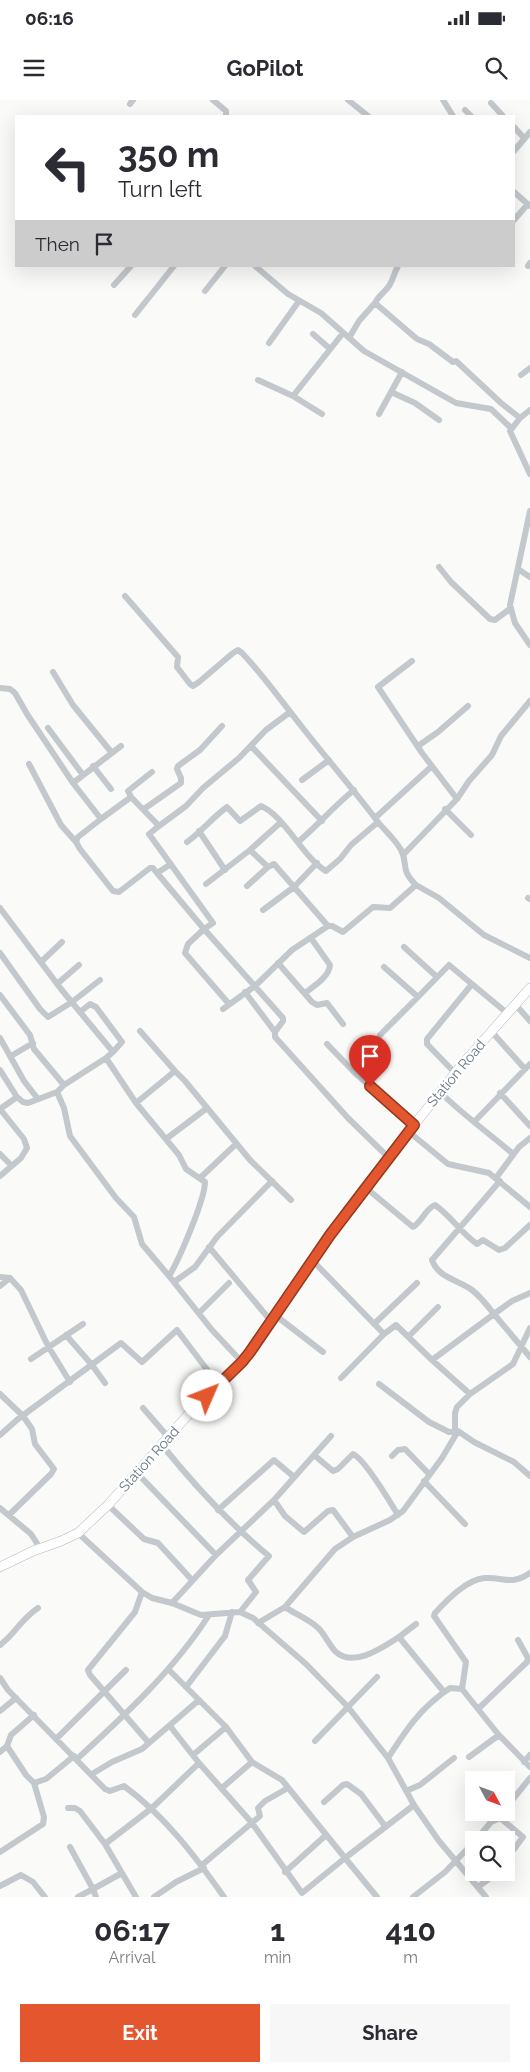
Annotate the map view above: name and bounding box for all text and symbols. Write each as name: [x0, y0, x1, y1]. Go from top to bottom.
text: 06:16: [25, 7, 74, 29]
icon: menu: [20, 54, 48, 82]
icon: search: [482, 54, 510, 82]
text: GoPilot: [227, 55, 303, 81]
text: 350 m: [118, 134, 219, 175]
icon: left: [35, 135, 100, 200]
text: Turn left: [118, 176, 202, 202]
icon: arrive: [90, 230, 118, 258]
text: Then: [35, 233, 80, 255]
pin: [349, 1035, 391, 1086]
street label: Station Road: [424, 1036, 488, 1110]
icon: arrive: [356, 1042, 384, 1070]
position arrow: [180, 1369, 232, 1421]
street label: Station Road: [116, 1423, 182, 1495]
north arrow: [465, 1771, 515, 1821]
map controls: [465, 1771, 515, 1881]
button: search: [465, 1831, 515, 1881]
text: 06:17: [94, 1913, 170, 1948]
text: 1: [270, 1913, 285, 1948]
text: 410: [386, 1913, 436, 1948]
text: Arrival: [108, 1948, 155, 1967]
text: min: [264, 1948, 291, 1967]
text: m: [403, 1948, 418, 1967]
button: Exit: [20, 2004, 260, 2062]
button: Share: [270, 2004, 510, 2062]

